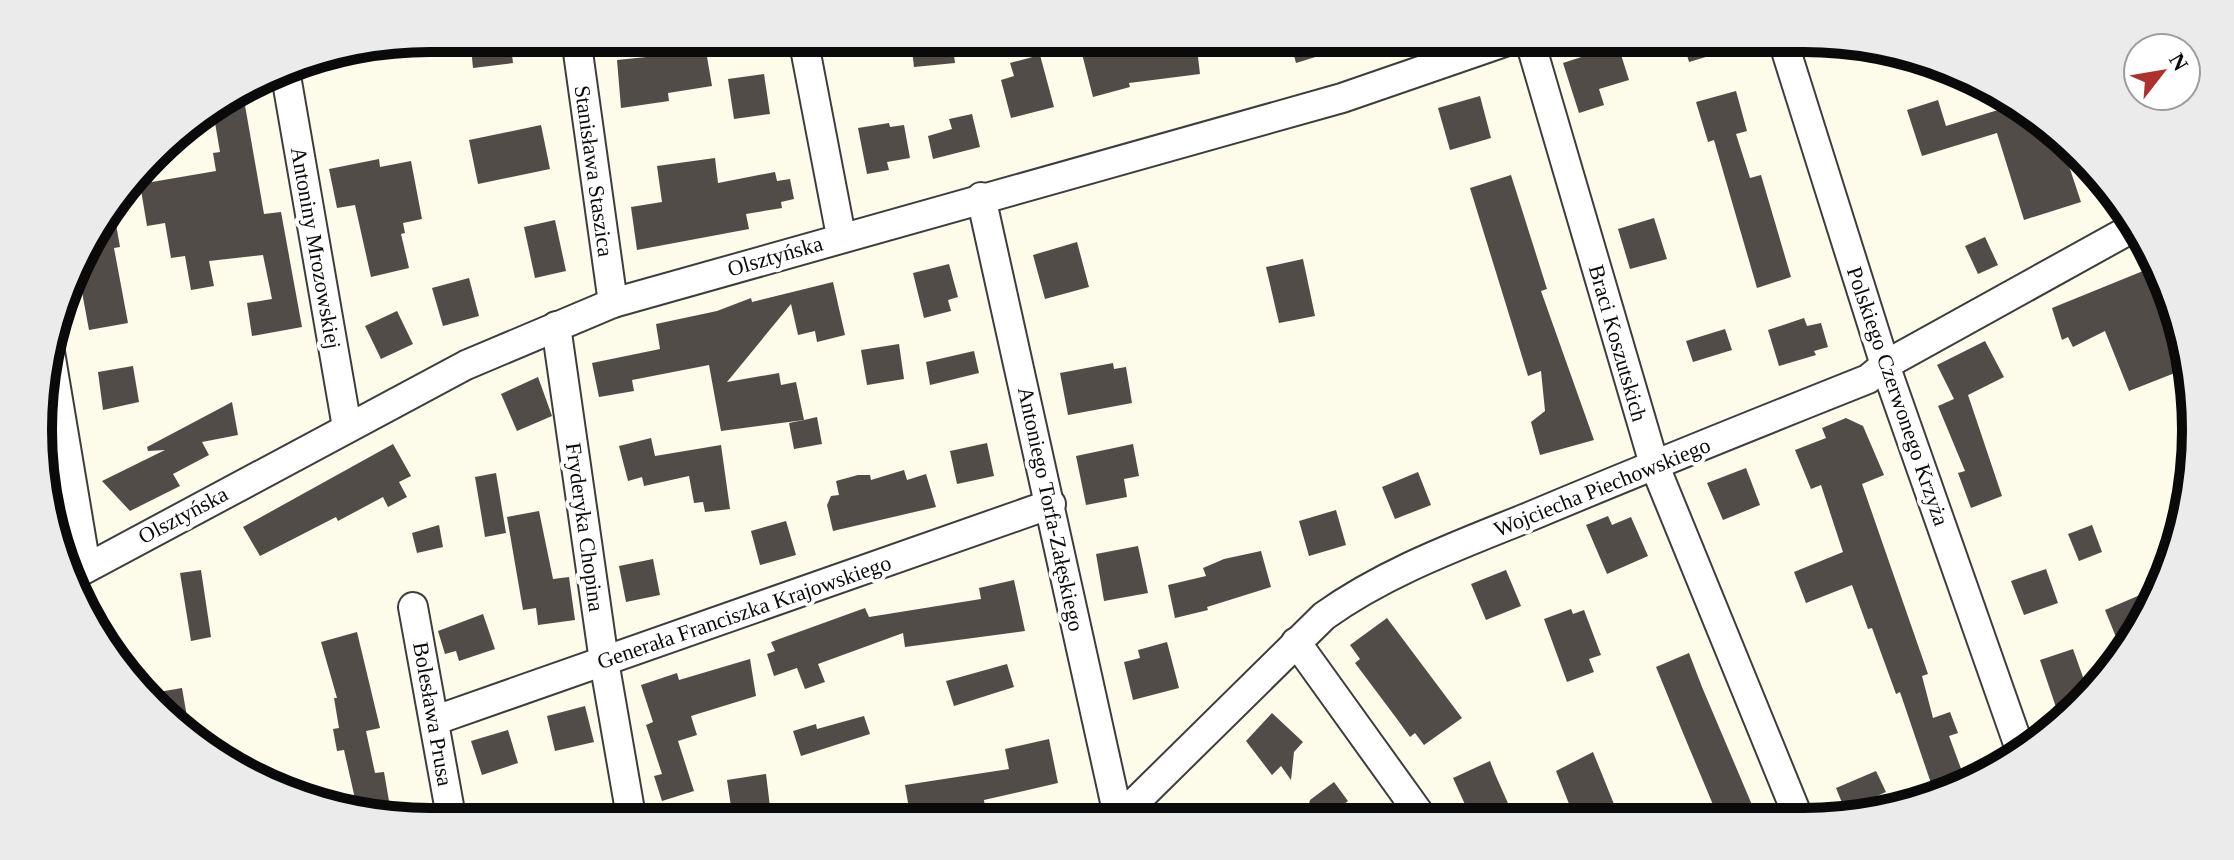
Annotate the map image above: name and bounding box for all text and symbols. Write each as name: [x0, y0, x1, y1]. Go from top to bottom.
north arrow: [2122, 32, 2202, 112]
text: N: [2164, 49, 2194, 75]
street label: Stanisława Staszica: [570, 84, 618, 259]
street label: Antoniny Mrozowskiej: [286, 145, 346, 351]
street label: Olsztyńska: [725, 230, 826, 281]
street label: Braci Koszutskich: [1584, 262, 1652, 424]
street label: Polskiego Czerwonego Krzyża: [1842, 263, 1954, 529]
street label: Antoniego Torfa-Załęskiego: [1013, 385, 1089, 633]
street label: Wojciecha Piechowskiego: [1490, 432, 1714, 542]
street label: Fryderyka Chopina: [561, 441, 609, 613]
street label: Olsztyńska: [134, 481, 232, 549]
street label: Generała Franciszka Krajowskiego: [594, 550, 894, 674]
street label: Bolesława Prusa: [408, 640, 458, 788]

